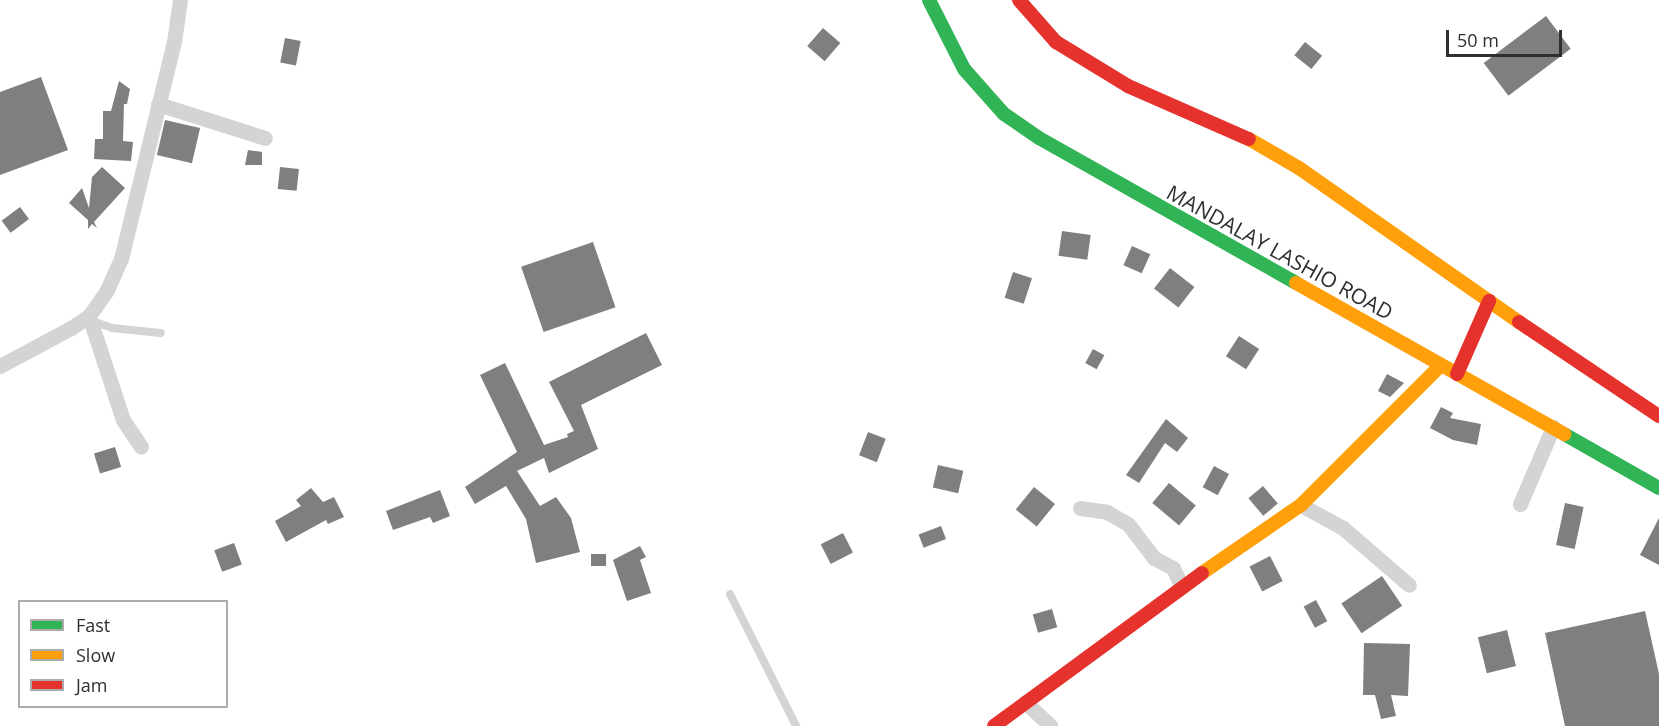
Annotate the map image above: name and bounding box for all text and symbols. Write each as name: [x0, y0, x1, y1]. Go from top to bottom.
scale bar: [1449, 18, 1564, 56]
text: 50 m: [1457, 28, 1499, 52]
street label: MANDALAY LASHIO ROAD: [1163, 179, 1397, 325]
legend: [18, 600, 228, 708]
text: Fast: [76, 613, 110, 637]
text: Slow: [76, 643, 115, 667]
text: Jam: [76, 673, 108, 697]

